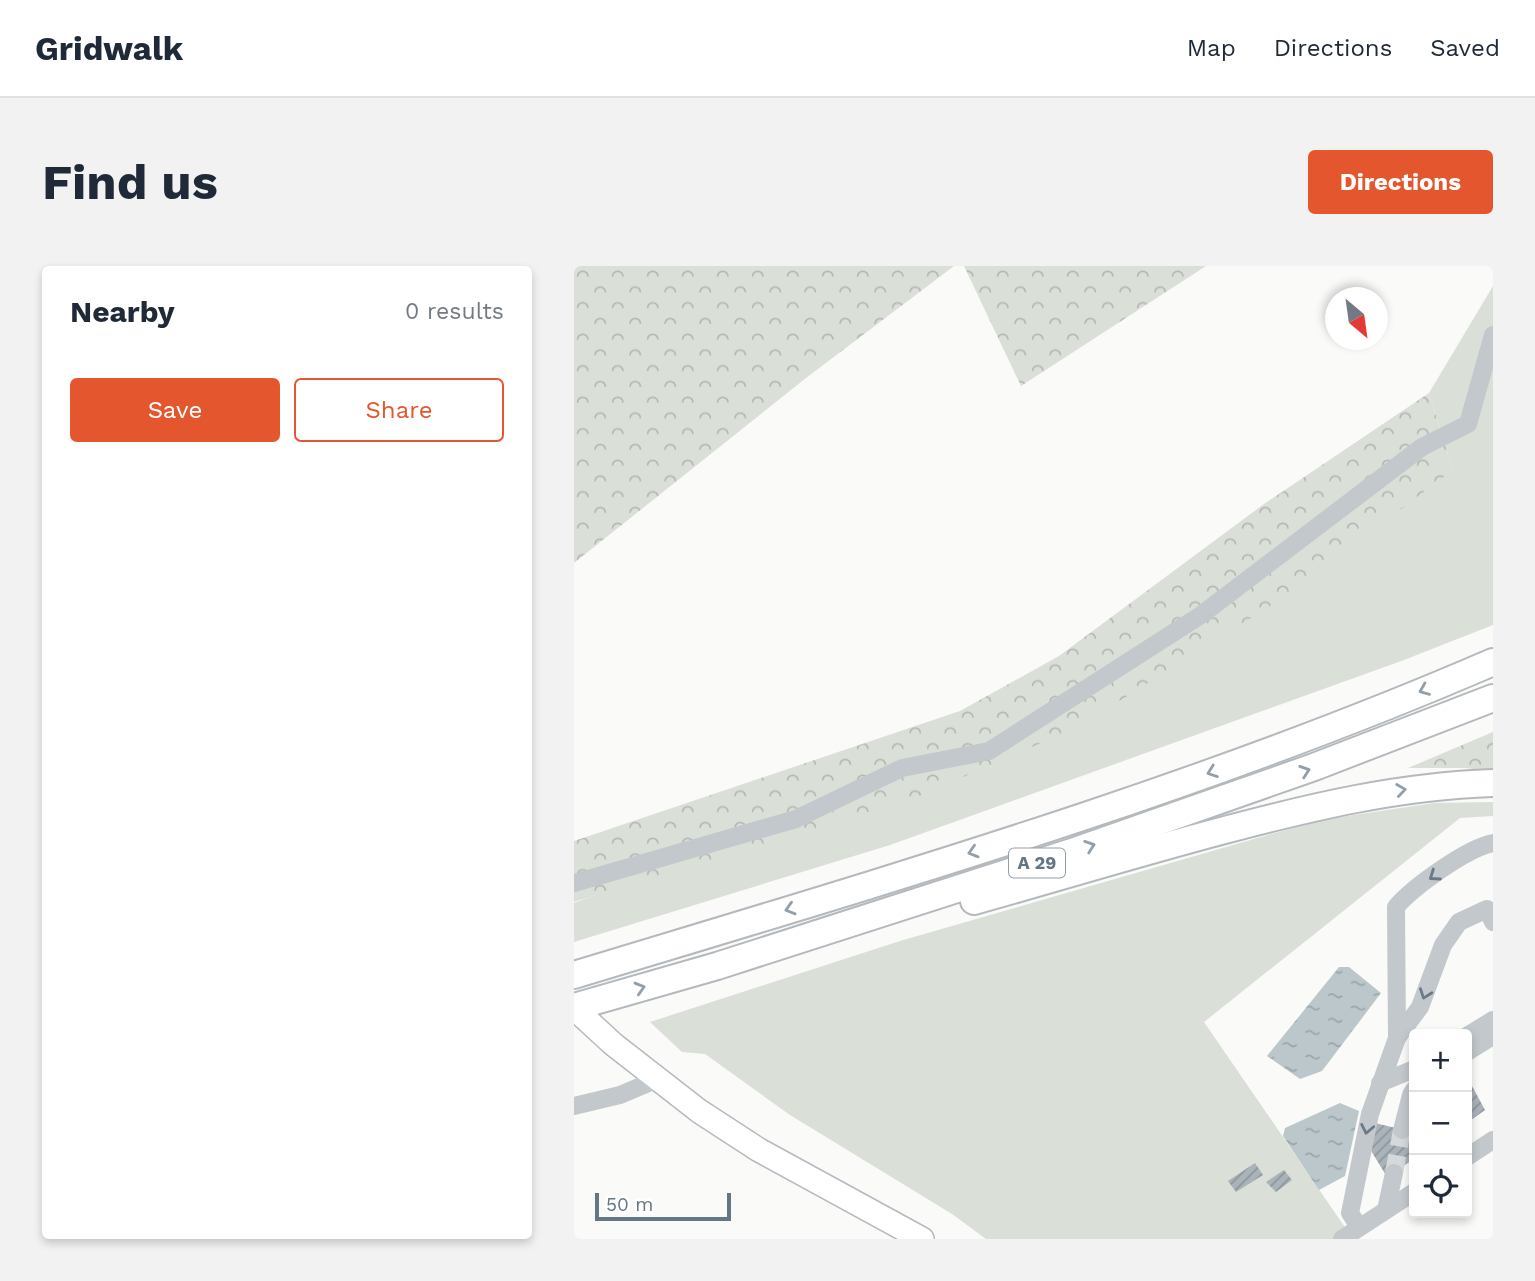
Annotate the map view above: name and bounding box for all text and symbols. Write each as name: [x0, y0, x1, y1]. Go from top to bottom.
text: Gridwalk: [35, 29, 183, 68]
text: Map: [1187, 34, 1236, 62]
text: Directions: [1274, 34, 1392, 62]
text: Saved: [1430, 34, 1500, 62]
button: Directions: [1308, 150, 1493, 214]
text: Find us: [42, 153, 218, 211]
north arrow: [1325, 287, 1388, 350]
text: Nearby: [70, 294, 175, 329]
text: 0 results: [405, 298, 504, 325]
button: Save: [70, 378, 280, 442]
button: Share: [294, 378, 504, 442]
one-way arrow: [1419, 682, 1431, 696]
one-way arrow: [1207, 764, 1219, 778]
one-way arrow: [1298, 765, 1310, 779]
one-way arrow: [1396, 783, 1407, 798]
one-way arrow: [1084, 840, 1096, 854]
one-way arrow: [968, 844, 980, 859]
road number: A 29: [1009, 848, 1065, 878]
one-way arrow: [1429, 868, 1442, 880]
one-way arrow: [785, 901, 797, 916]
one-way arrow: [633, 982, 645, 996]
one-way arrow: [1419, 988, 1433, 1000]
map controls: [1409, 1029, 1472, 1218]
button: +: [1409, 1029, 1472, 1092]
button: −: [1409, 1092, 1472, 1155]
one-way arrow: [1360, 1123, 1375, 1135]
button: locate: [1409, 1155, 1472, 1218]
scale bar: [595, 1190, 732, 1222]
text: 50 m: [606, 1193, 653, 1216]

